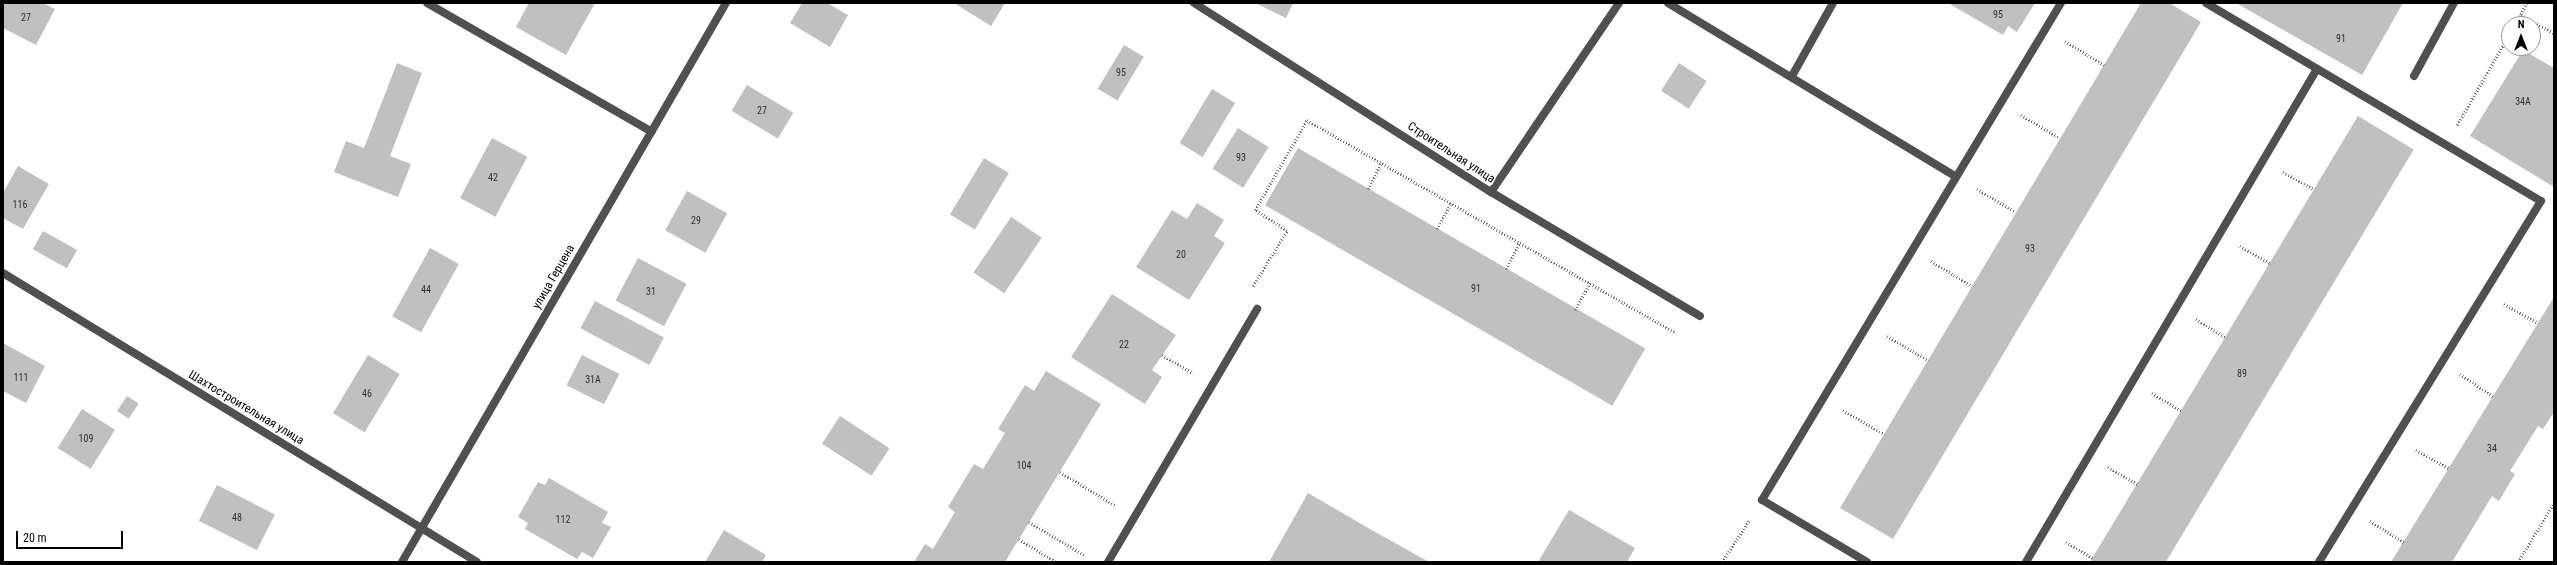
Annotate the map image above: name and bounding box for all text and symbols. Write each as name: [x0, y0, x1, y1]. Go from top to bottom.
house number: 95: [1993, 9, 2003, 21]
house number: 27: [21, 12, 31, 24]
north arrow: [2501, 16, 2541, 56]
text: N: [2518, 18, 2524, 31]
house number: 91: [2336, 33, 2346, 45]
house number: 95: [1116, 67, 1126, 79]
house number: 34А: [2515, 96, 2531, 108]
house number: 27: [757, 105, 767, 117]
street label: Строительная улица: [1405, 119, 1497, 187]
house number: 93: [1236, 152, 1246, 164]
house number: 42: [488, 172, 498, 184]
house number: 116: [13, 199, 27, 211]
house number: 29: [691, 215, 701, 227]
street label: улица Герцена: [530, 242, 578, 312]
house number: 93: [2025, 243, 2035, 255]
house number: 20: [1176, 249, 1186, 261]
house number: 91: [1471, 283, 1481, 295]
house number: 44: [421, 284, 431, 296]
house number: 31: [646, 286, 656, 298]
house number: 22: [1119, 339, 1129, 351]
street label: Шахтостроительная улица: [186, 368, 306, 448]
house number: 89: [2237, 368, 2247, 380]
house number: 111: [14, 372, 28, 384]
house number: 31А: [585, 374, 601, 386]
house number: 46: [362, 388, 372, 400]
house number: 109: [79, 433, 93, 445]
house number: 34: [2487, 443, 2497, 455]
house number: 104: [1017, 460, 1031, 472]
house number: 48: [232, 512, 242, 524]
house number: 112: [556, 514, 570, 526]
scale bar: [18, 523, 125, 549]
text: 20 m: [23, 531, 47, 545]

